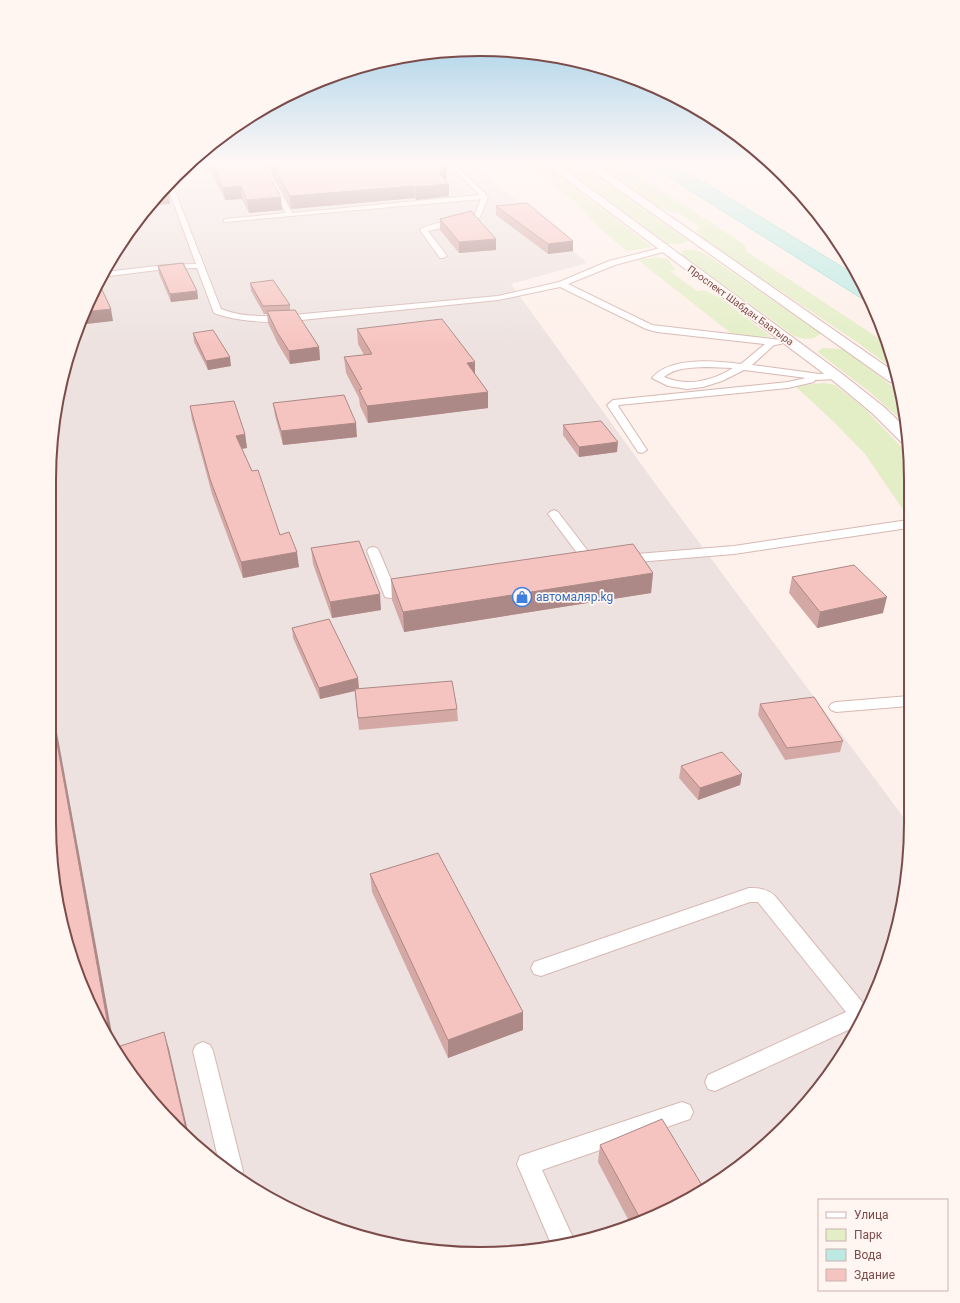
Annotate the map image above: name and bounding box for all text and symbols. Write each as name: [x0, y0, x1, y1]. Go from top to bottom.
street label: Проспект Шабдан Баатыра: [686, 263, 796, 348]
shop icon: автомаляр.kg: [511, 586, 533, 608]
place label: автомаляр.kg: [536, 590, 613, 604]
legend: [818, 1199, 948, 1291]
text: Улица: [854, 1208, 889, 1222]
text: Парк: [854, 1228, 883, 1242]
text: Вода: [854, 1248, 882, 1262]
text: Здание: [854, 1268, 895, 1282]

